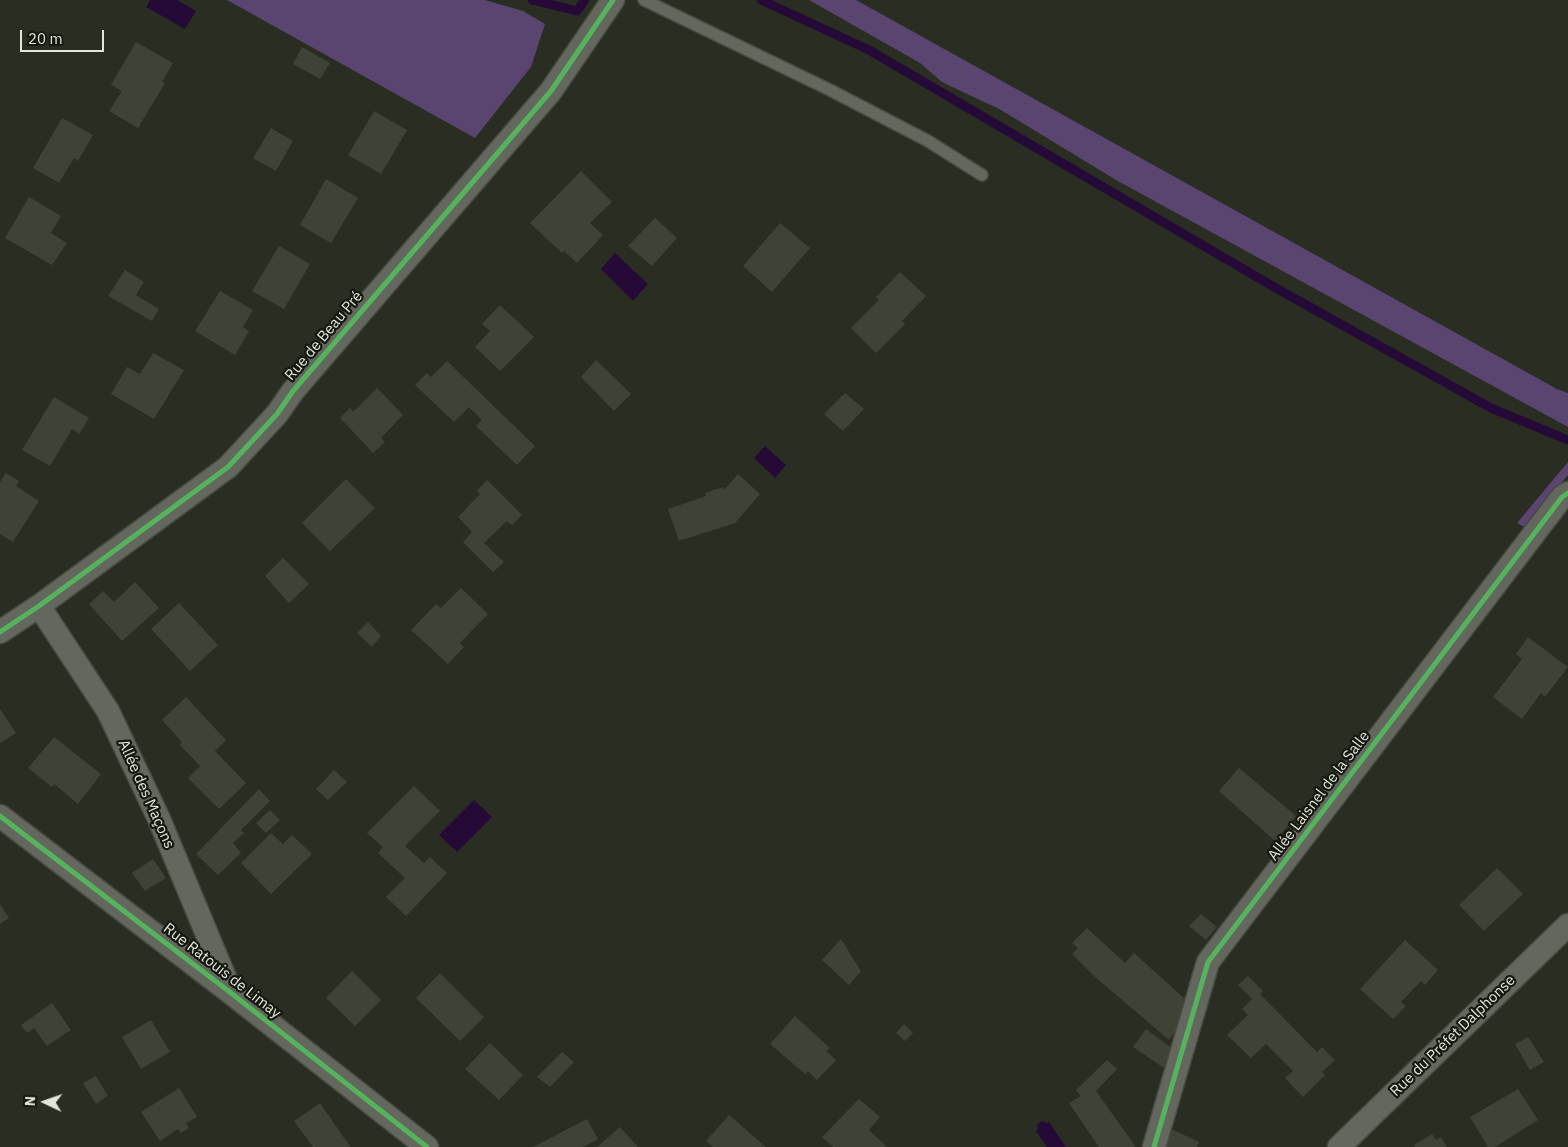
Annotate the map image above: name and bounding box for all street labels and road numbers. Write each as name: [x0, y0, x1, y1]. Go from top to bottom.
street label: Rue de Beau Pré: [281, 288, 367, 384]
street label: Allée Laisnel de la Salle: [1264, 728, 1374, 864]
street label: Allée des Maçons: [114, 737, 178, 851]
street label: Rue Ratouis de Limay: [160, 919, 284, 1023]
street label: Rue du Préfet Dalphonse: [1387, 972, 1519, 1100]

